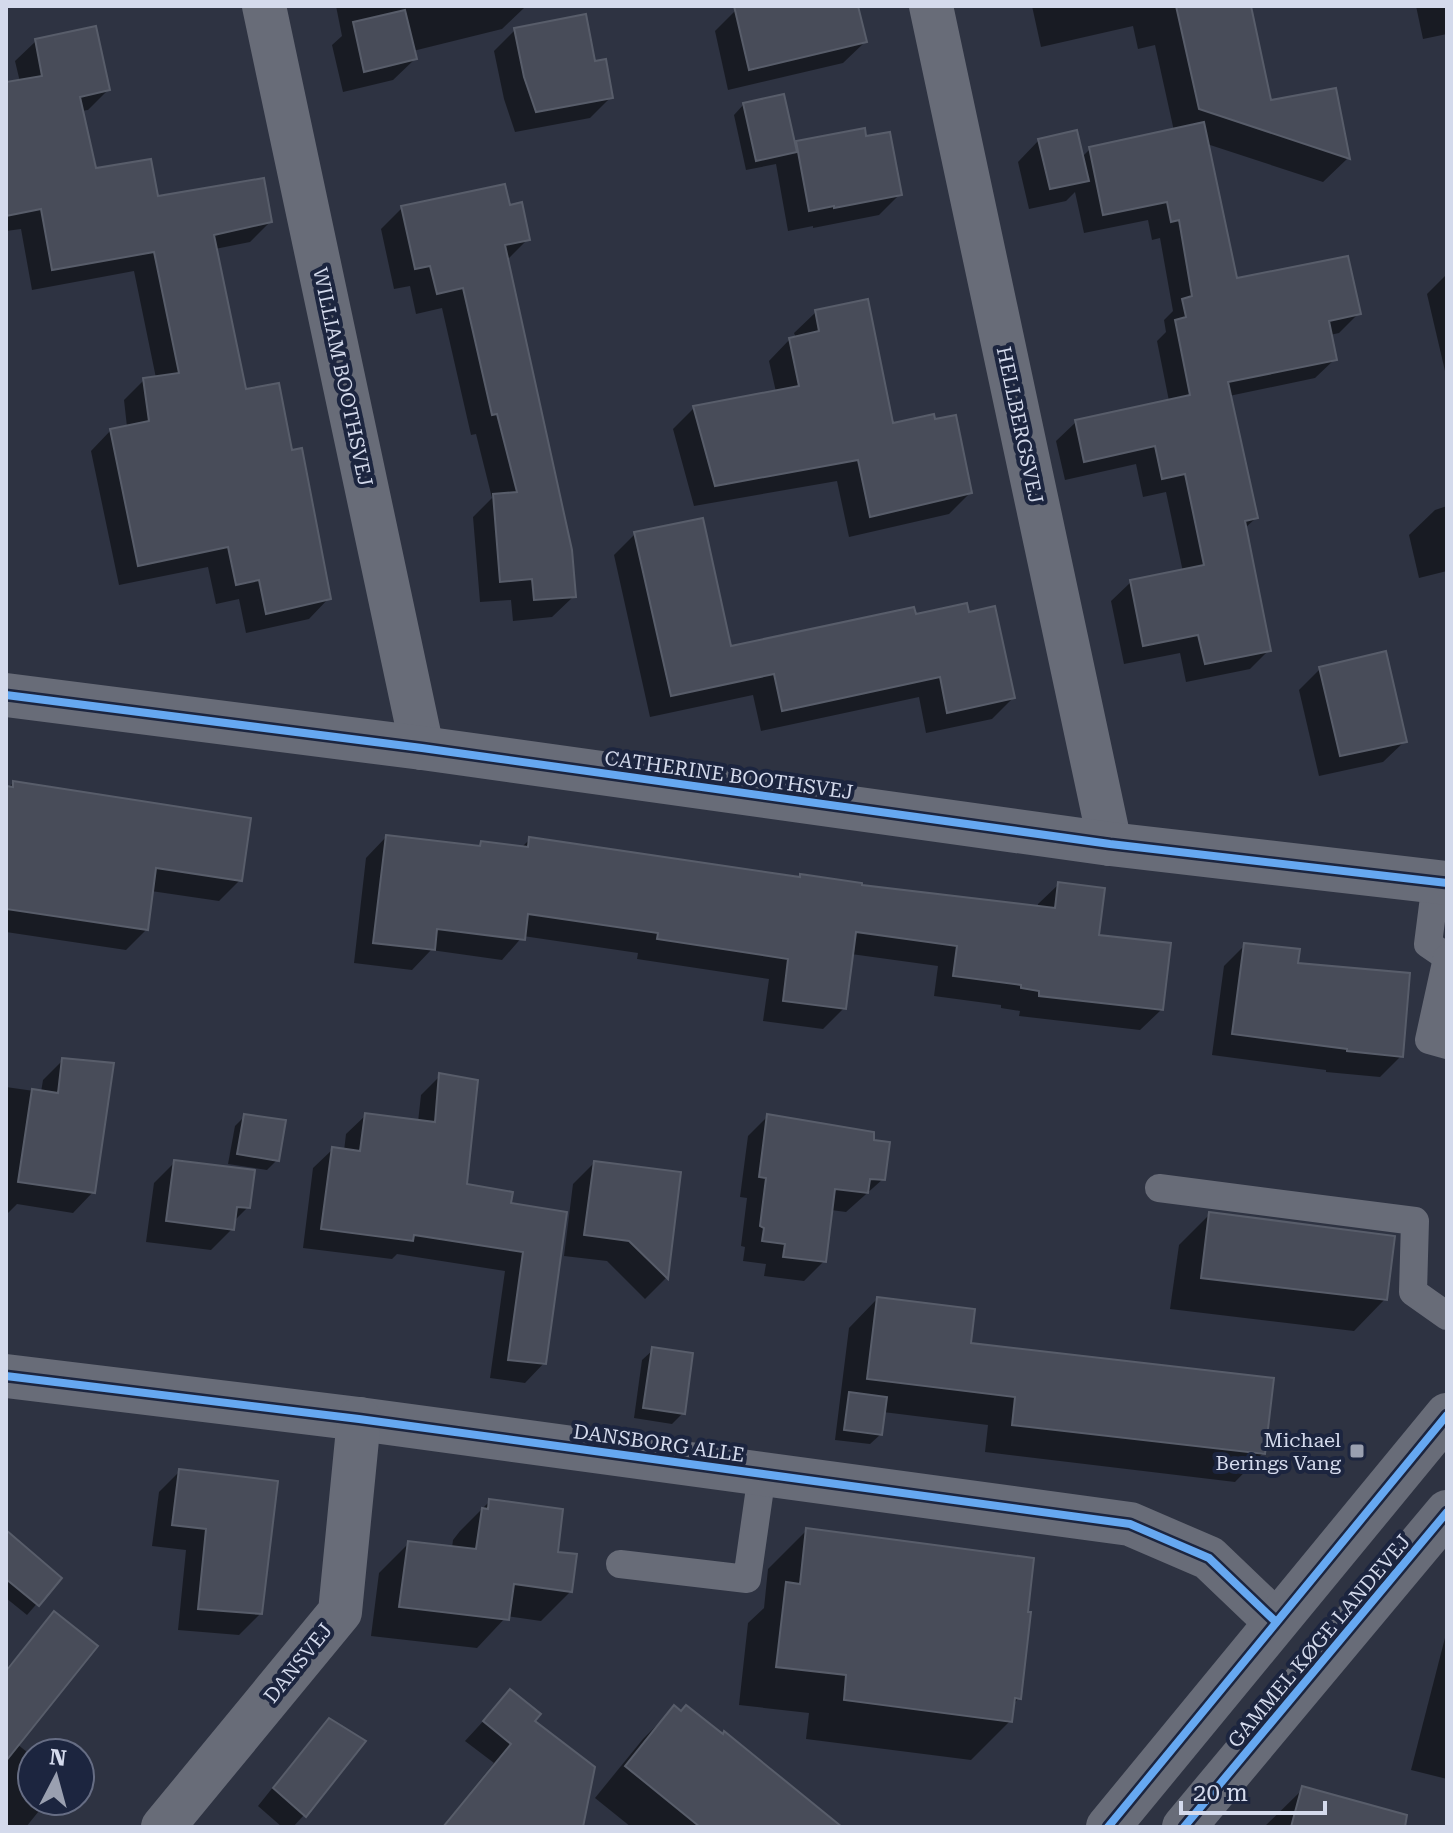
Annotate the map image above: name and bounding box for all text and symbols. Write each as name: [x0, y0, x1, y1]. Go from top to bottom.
street label: WILLIAM BOOTHSVEJ: [308, 265, 378, 489]
street label: HELLBERGSVEJ: [992, 344, 1048, 506]
street label: CATHERINE BOOTHSVEJ: [603, 746, 855, 804]
street label: DANSBORG ALLE: [572, 1419, 746, 1467]
place label: Michael Berings Vang: [1215, 1428, 1342, 1475]
marker: Michael Berings Vang: [1348, 1442, 1366, 1460]
street label: GAMMEL KØGE LANDEVEJ: [1223, 1530, 1415, 1752]
street label: DANSVEJ: [259, 1618, 337, 1708]
north arrow: [16, 1737, 96, 1817]
text: N: [48, 1744, 68, 1771]
scale bar: [1181, 1765, 1325, 1815]
text: 20 m: [1193, 1779, 1248, 1807]

